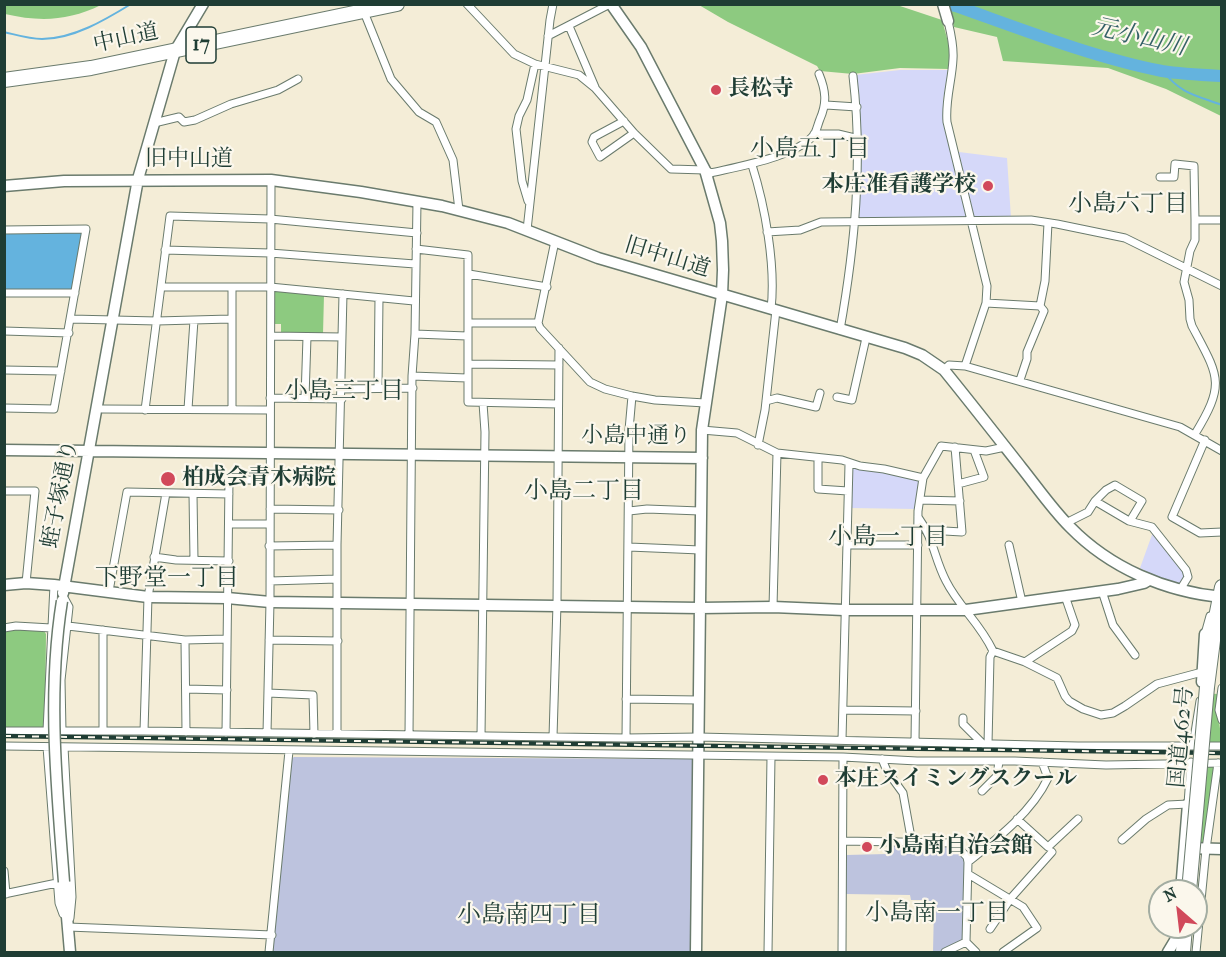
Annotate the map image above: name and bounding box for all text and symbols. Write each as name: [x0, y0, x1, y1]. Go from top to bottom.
water label: 元小山川: [1089, 13, 1189, 63]
street label: 中山道: [91, 19, 161, 59]
road number: 17: [186, 27, 216, 63]
place label: 長松寺: [728, 77, 794, 103]
marker: 長松寺: [709, 83, 723, 97]
district label: 小島五丁目: [750, 136, 870, 164]
street label: 旧中山道: [145, 147, 233, 173]
place label: 本庄准看護学校: [822, 173, 976, 199]
marker: 本庄准看護学校: [981, 179, 995, 193]
district label: 小島六丁目: [1068, 191, 1188, 219]
street label: 旧中山道: [621, 233, 713, 283]
district label: 小島三丁目: [284, 378, 404, 406]
street label: 小島中通り: [581, 424, 691, 450]
street label: 蛭子塚通り: [38, 437, 84, 551]
place label: 柏成会青木病院: [182, 466, 336, 492]
marker: 柏成会青木病院: [159, 470, 177, 488]
district label: 小島二丁目: [524, 478, 644, 506]
district label: 小島一丁目: [828, 524, 948, 552]
district label: 下野堂一丁目: [95, 565, 239, 593]
street label: 国道462号: [1164, 685, 1200, 789]
place label: 本庄スイミングスクール: [835, 767, 1077, 793]
marker: 本庄スイミングスクール: [816, 773, 830, 787]
place label: 小島南自治会館: [879, 834, 1033, 860]
marker: 小島南自治会館: [860, 840, 874, 854]
north arrow: [1148, 879, 1208, 939]
text: N: [1160, 883, 1180, 906]
district label: 小島南一丁目: [865, 900, 1009, 928]
district label: 小島南四丁目: [457, 902, 601, 930]

